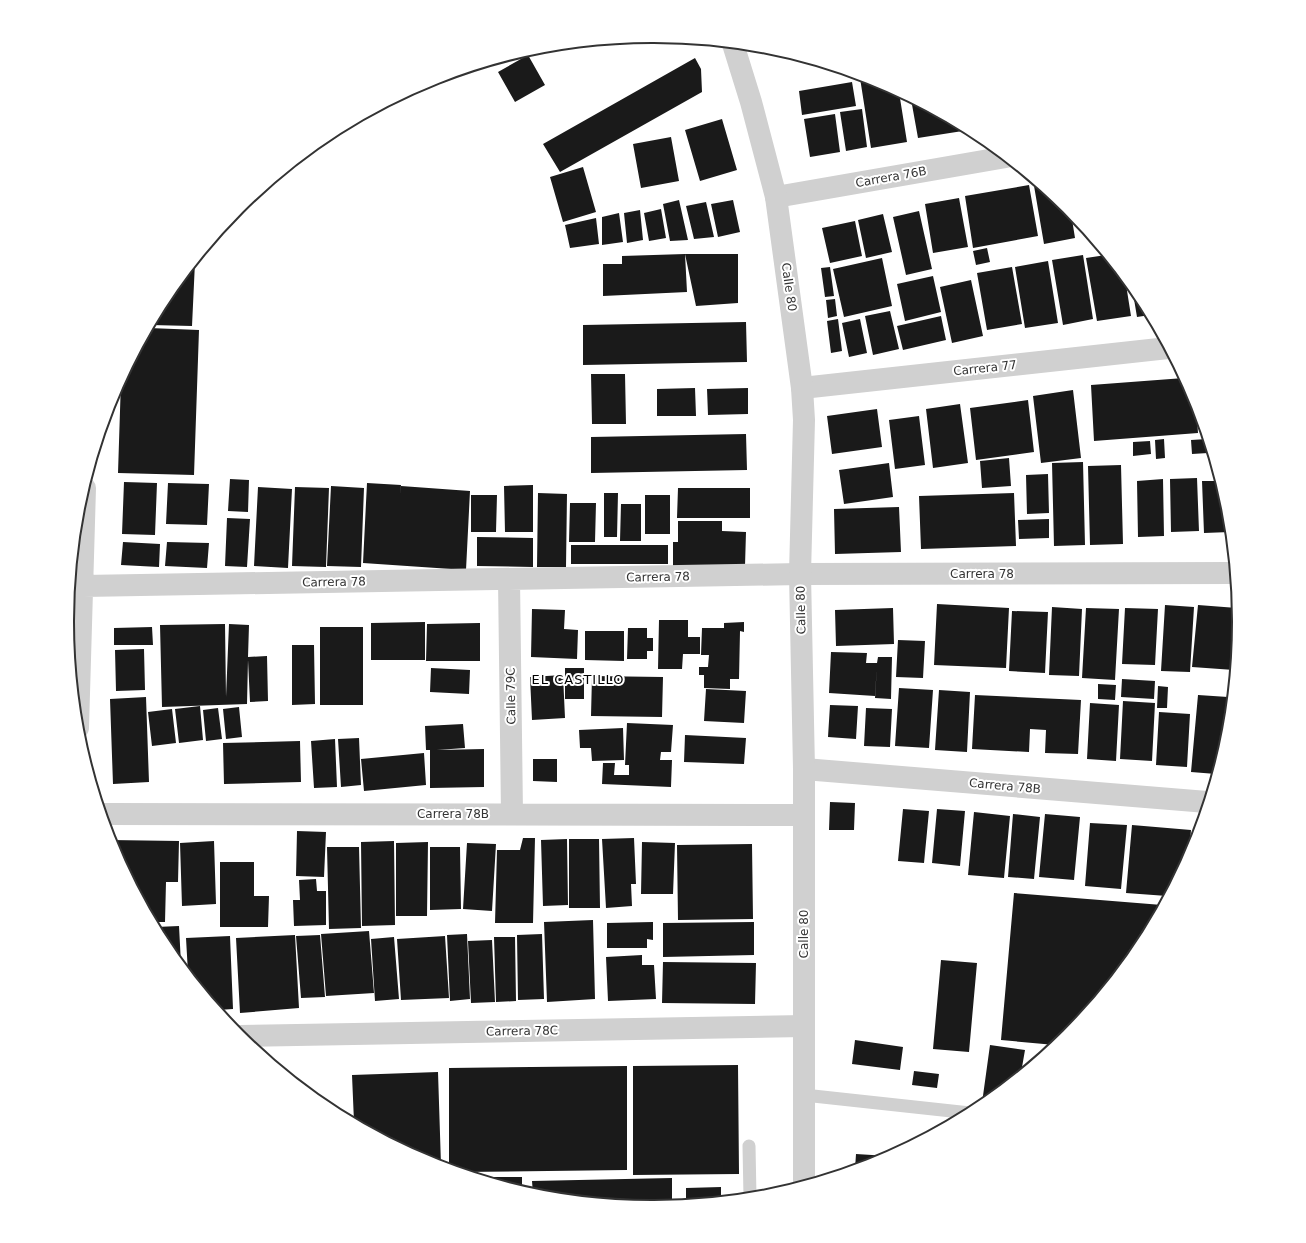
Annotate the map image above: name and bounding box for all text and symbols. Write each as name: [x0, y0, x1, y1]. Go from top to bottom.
street label: Carrera 76B: [854, 164, 928, 190]
street label: Calle 80: [779, 262, 799, 312]
street label: Carrera 77: [952, 358, 1018, 378]
street label: Carrera 78: [950, 567, 1014, 581]
street label: Carrera 78: [626, 569, 690, 585]
street label: Carrera 78: [302, 574, 366, 590]
street label: Calle 80: [794, 585, 808, 635]
street label: Calle 79C: [504, 667, 518, 725]
district label: EL CASTILLO: [532, 672, 624, 687]
street label: Carrera 78B: [968, 776, 1042, 796]
street label: Carrera 78B: [417, 807, 489, 821]
street label: Calle 80: [797, 910, 811, 958]
street label: Carrera 78C: [486, 1023, 558, 1039]

